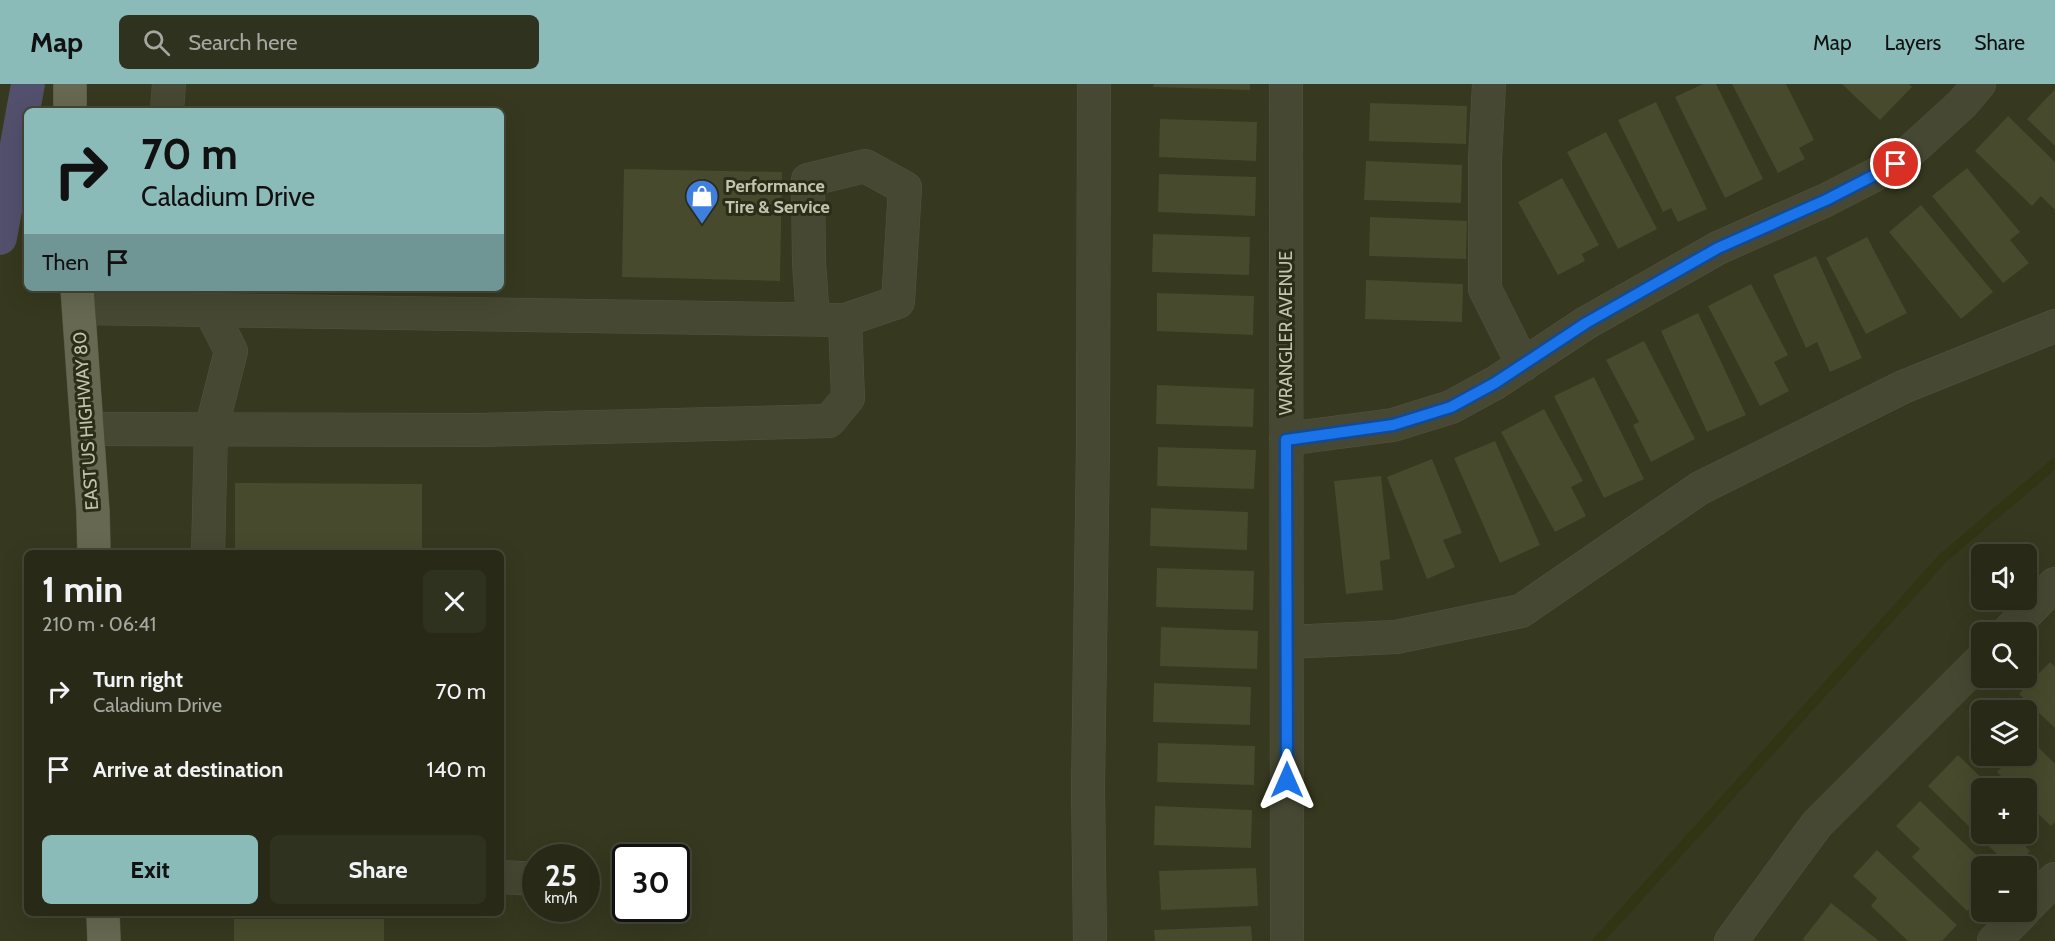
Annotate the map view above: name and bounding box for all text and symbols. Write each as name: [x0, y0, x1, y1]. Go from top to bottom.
search box: [119, 15, 539, 69]
text: Map: [30, 25, 83, 59]
icon: search: [140, 26, 173, 59]
text: Search here: [188, 29, 297, 56]
text: Map: [1813, 30, 1852, 55]
text: Layers: [1885, 30, 1941, 55]
text: Share: [1974, 30, 2025, 55]
text: 70 m: [141, 128, 238, 180]
icon: right: [42, 132, 120, 210]
pin: [1870, 138, 1921, 189]
icon: arrive: [1879, 147, 1912, 180]
place label: Performance Tire & Service: [725, 175, 830, 218]
shop icon: Performance Tire & Service: [684, 178, 720, 225]
text: Caladium Drive: [141, 180, 315, 213]
icon: arrive: [101, 246, 134, 279]
text: Then: [42, 249, 89, 276]
street label: WRANGLER AVENUE: [1275, 251, 1297, 415]
street label: EAST US HIGHWAY 80: [69, 331, 103, 511]
map controls: [1971, 544, 2037, 922]
button: sound: [1971, 544, 2037, 610]
text: 1 min: [42, 567, 123, 611]
button: close: [423, 570, 486, 633]
text: 210 m · 06:41: [42, 612, 156, 636]
button: search: [1971, 622, 2037, 688]
text: Turn right: [93, 666, 183, 693]
icon: right: [42, 675, 75, 708]
text: 70 m: [436, 678, 486, 705]
text: Caladium Drive: [93, 693, 222, 717]
button: layers: [1971, 700, 2037, 766]
position arrow: [1255, 748, 1319, 812]
icon: arrive: [42, 753, 75, 786]
text: Arrive at destination: [93, 756, 283, 783]
text: 140 m: [427, 756, 486, 783]
button: +: [1971, 778, 2037, 844]
button: Exit: [42, 835, 258, 904]
button: Share: [270, 835, 486, 904]
speed limit sign: 30: [612, 844, 690, 922]
button: −: [1971, 856, 2037, 922]
text: 25: [545, 857, 577, 894]
text: km/h: [545, 889, 577, 907]

